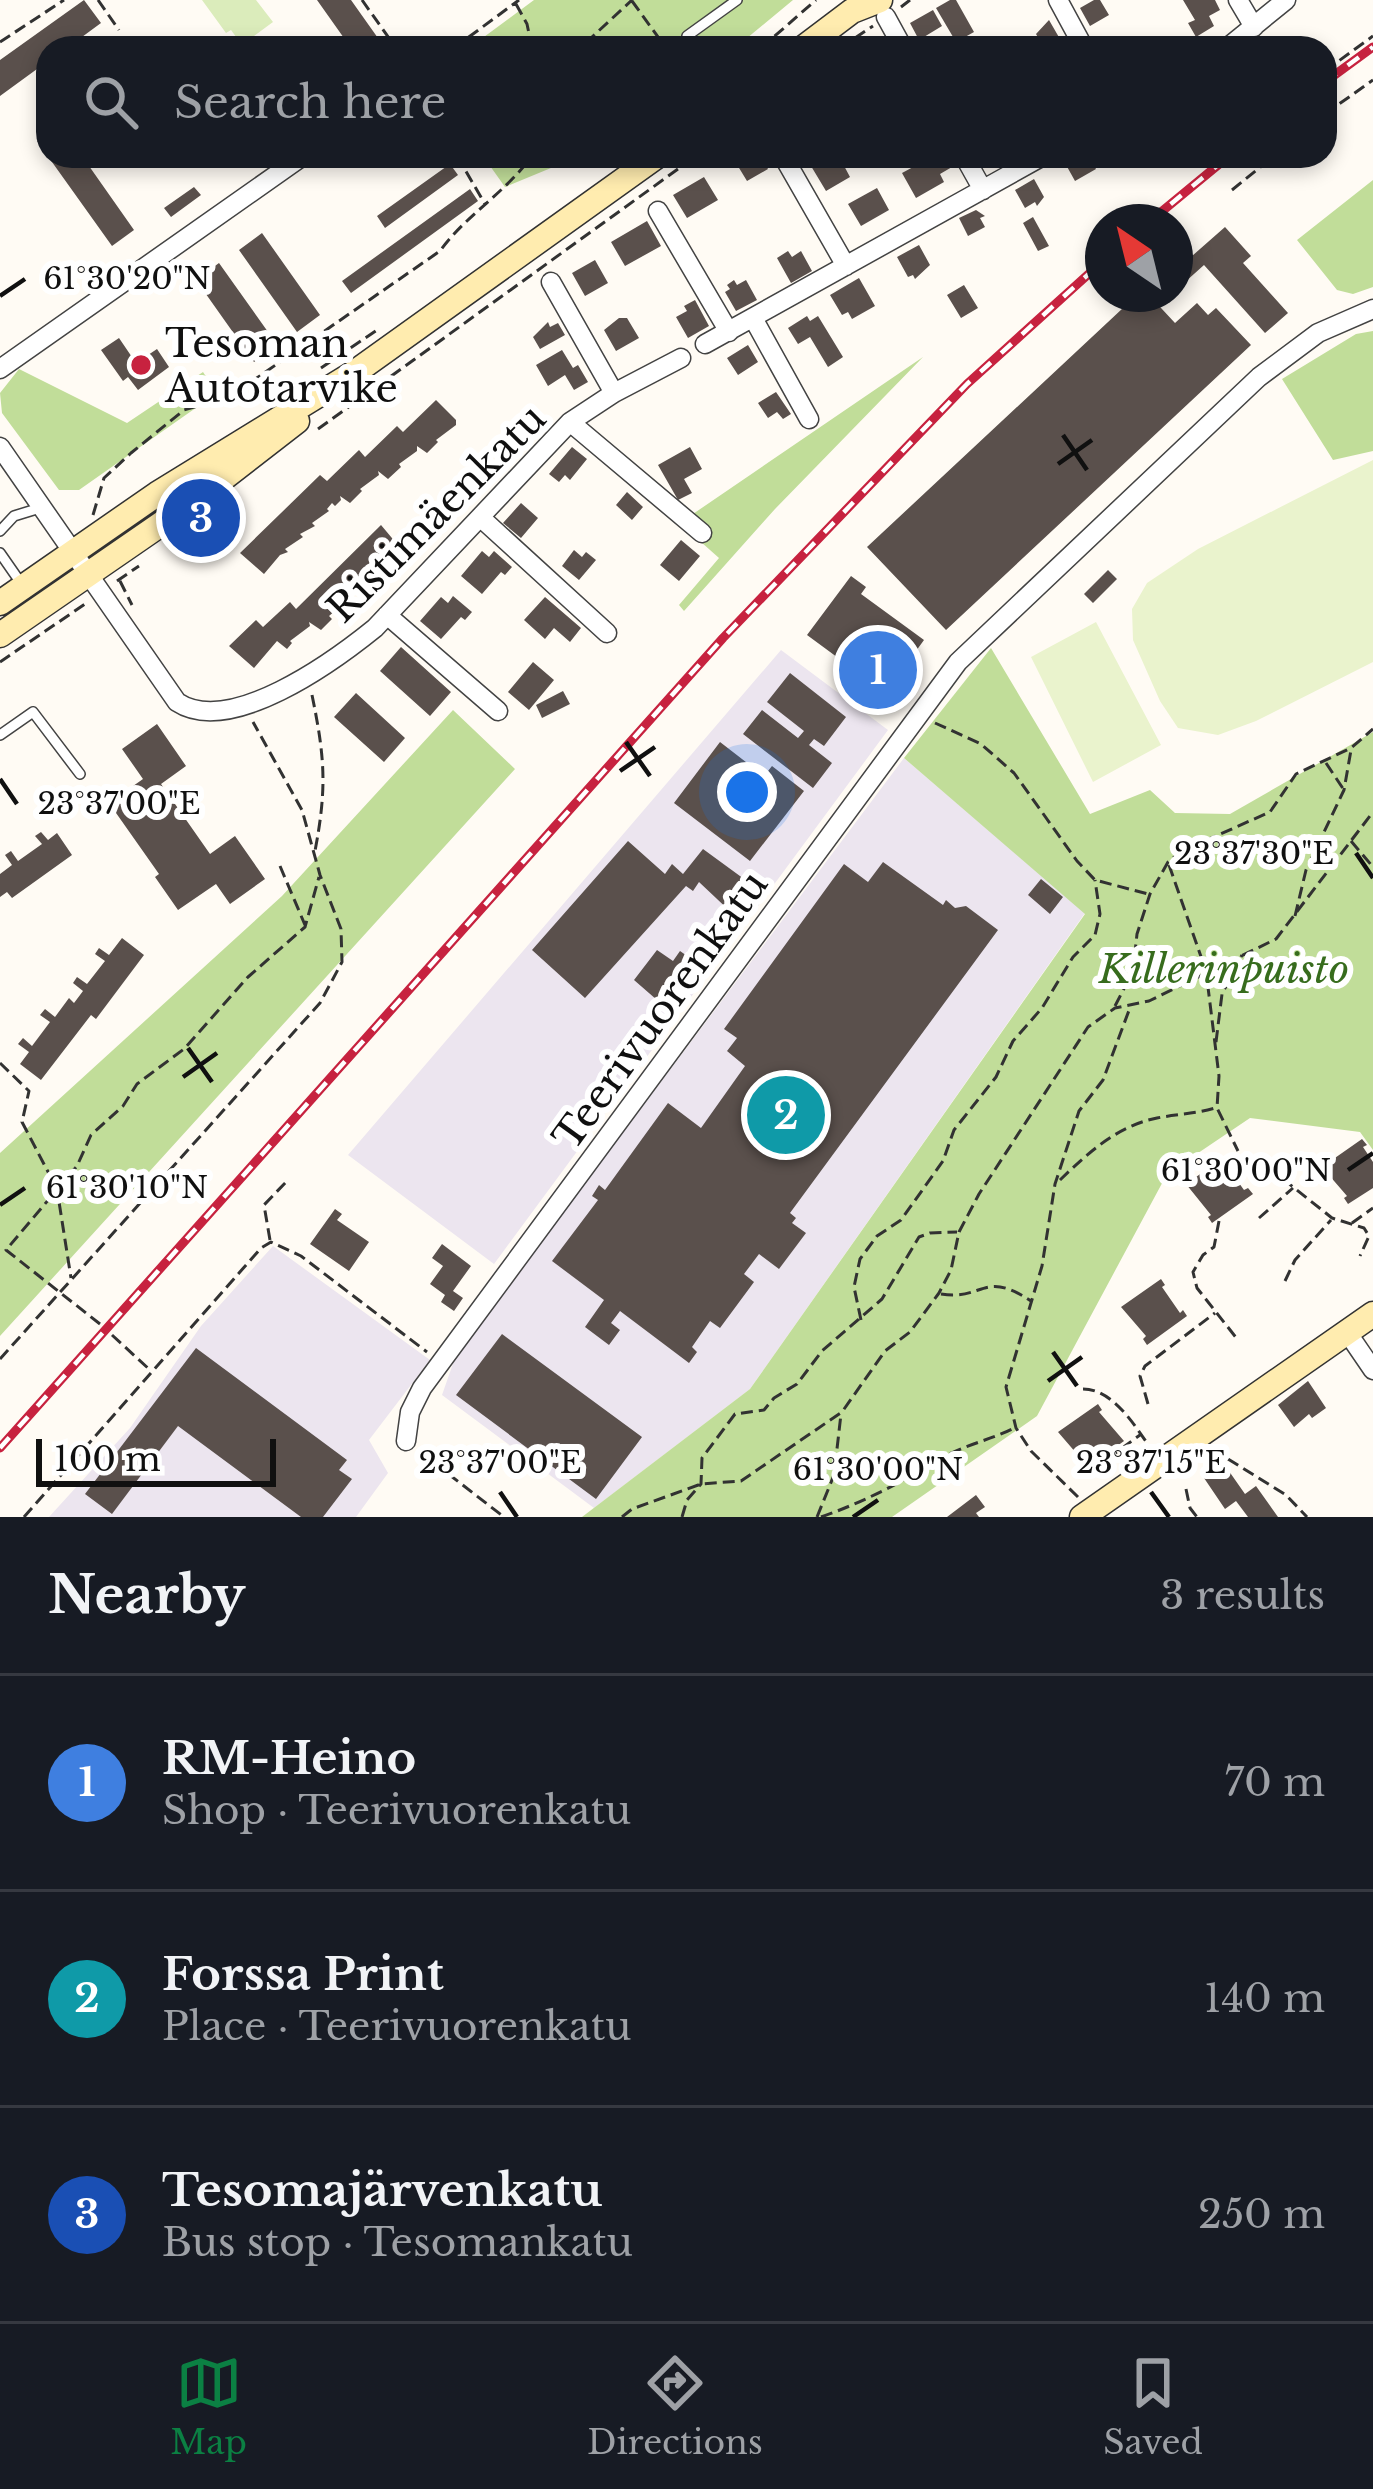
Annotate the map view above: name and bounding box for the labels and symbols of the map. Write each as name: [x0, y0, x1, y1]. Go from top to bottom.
north arrow: [1085, 204, 1193, 312]
text: 61°30'20"N: [43, 260, 211, 297]
place label: Tesoman Autotarvike: [164, 319, 398, 413]
marker: Tesoman Autotarvike: [128, 352, 154, 378]
street label: Ristimäenkatu: [317, 394, 556, 633]
pin: 3: [162, 473, 240, 563]
pin: 1: [839, 625, 917, 715]
your location: [717, 762, 777, 822]
text: 23°37'00"E: [38, 785, 200, 822]
text: 23°37'30"E: [1174, 835, 1334, 872]
street label: Teerivuorenkatu: [543, 861, 778, 1159]
park label: Killerinpuisto: [1098, 945, 1349, 994]
pin: 2: [747, 1070, 825, 1160]
text: 61°30'00"N: [1161, 1152, 1331, 1189]
text: 61°30'10"N: [46, 1169, 208, 1206]
scale bar: [36, 1433, 276, 1486]
text: 23°37'00"E: [419, 1444, 581, 1481]
text: 23°37'15"E: [1076, 1444, 1226, 1481]
text: 61°30'00"N: [793, 1451, 963, 1488]

